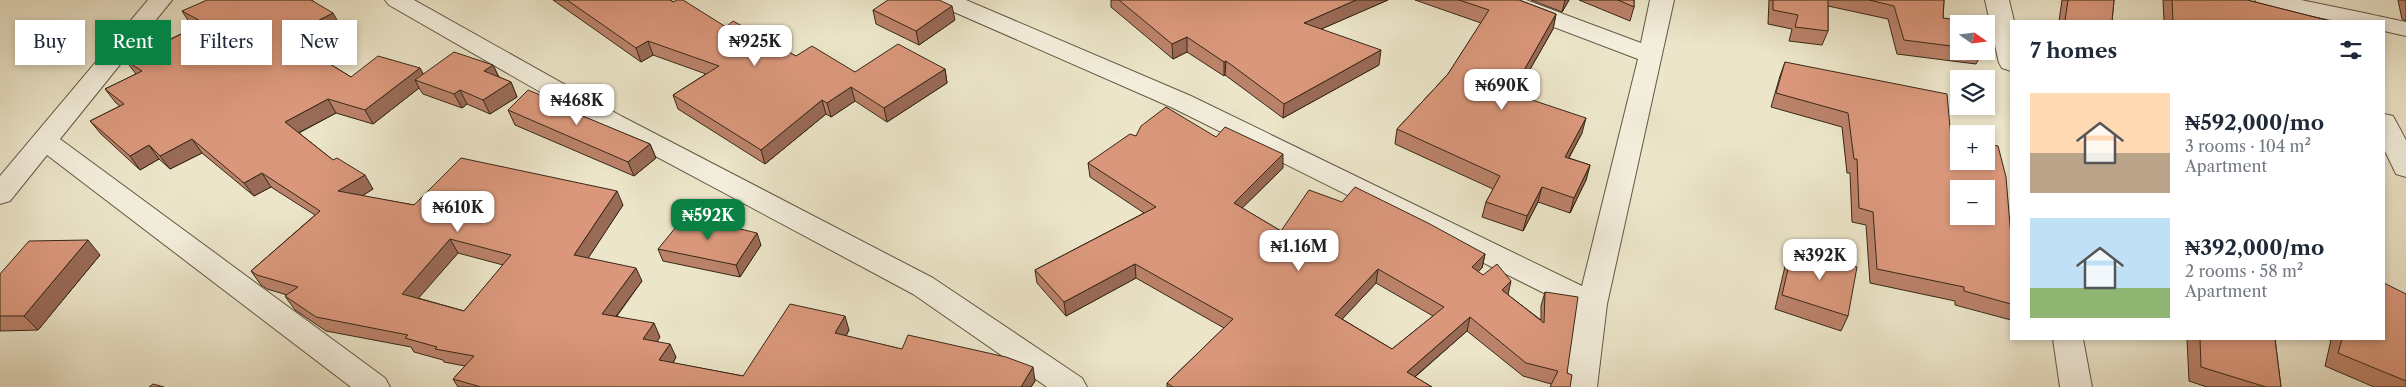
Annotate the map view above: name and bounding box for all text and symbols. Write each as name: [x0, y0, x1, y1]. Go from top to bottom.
north arrow: [1950, 15, 1995, 60]
map controls: [1950, 15, 1995, 225]
chip: Buy: [15, 20, 85, 65]
chip: Rent: [95, 20, 171, 65]
chip: Filters: [181, 20, 272, 65]
chip: New: [282, 20, 357, 65]
pin: ₦925K: [720, 24, 790, 67]
text: ₦925K: [729, 31, 781, 51]
icon: filters: [2337, 36, 2365, 64]
text: 7 homes: [2030, 38, 2117, 63]
pin: ₦690K: [1467, 68, 1537, 111]
button: layers: [1950, 70, 1995, 115]
text: ₦690K: [1475, 75, 1529, 95]
pin: ₦468K: [542, 84, 612, 126]
text: ₦468K: [550, 90, 604, 110]
text: ₦592,000/mo: [2185, 110, 2324, 135]
icon: home: [2070, 113, 2130, 173]
button: +: [1950, 125, 1995, 170]
text: 3 rooms · 104 m²: [2185, 136, 2311, 156]
text: Apartment: [2185, 156, 2267, 176]
button: −: [1950, 180, 1995, 225]
pin: ₦610K: [423, 190, 493, 233]
text: ₦610K: [432, 197, 484, 217]
pin: ₦592K: [673, 198, 743, 241]
text: ₦592K: [682, 205, 734, 225]
pin: ₦1.16M: [1258, 230, 1340, 272]
text: ₦392,000/mo: [2185, 235, 2324, 260]
text: ₦1.16M: [1271, 236, 1327, 256]
pin: ₦392K: [1785, 238, 1855, 281]
icon: home: [2070, 238, 2130, 298]
text: ₦392K: [1794, 245, 1846, 265]
text: 2 rooms · 58 m²: [2185, 261, 2303, 281]
text: Apartment: [2185, 281, 2267, 301]

